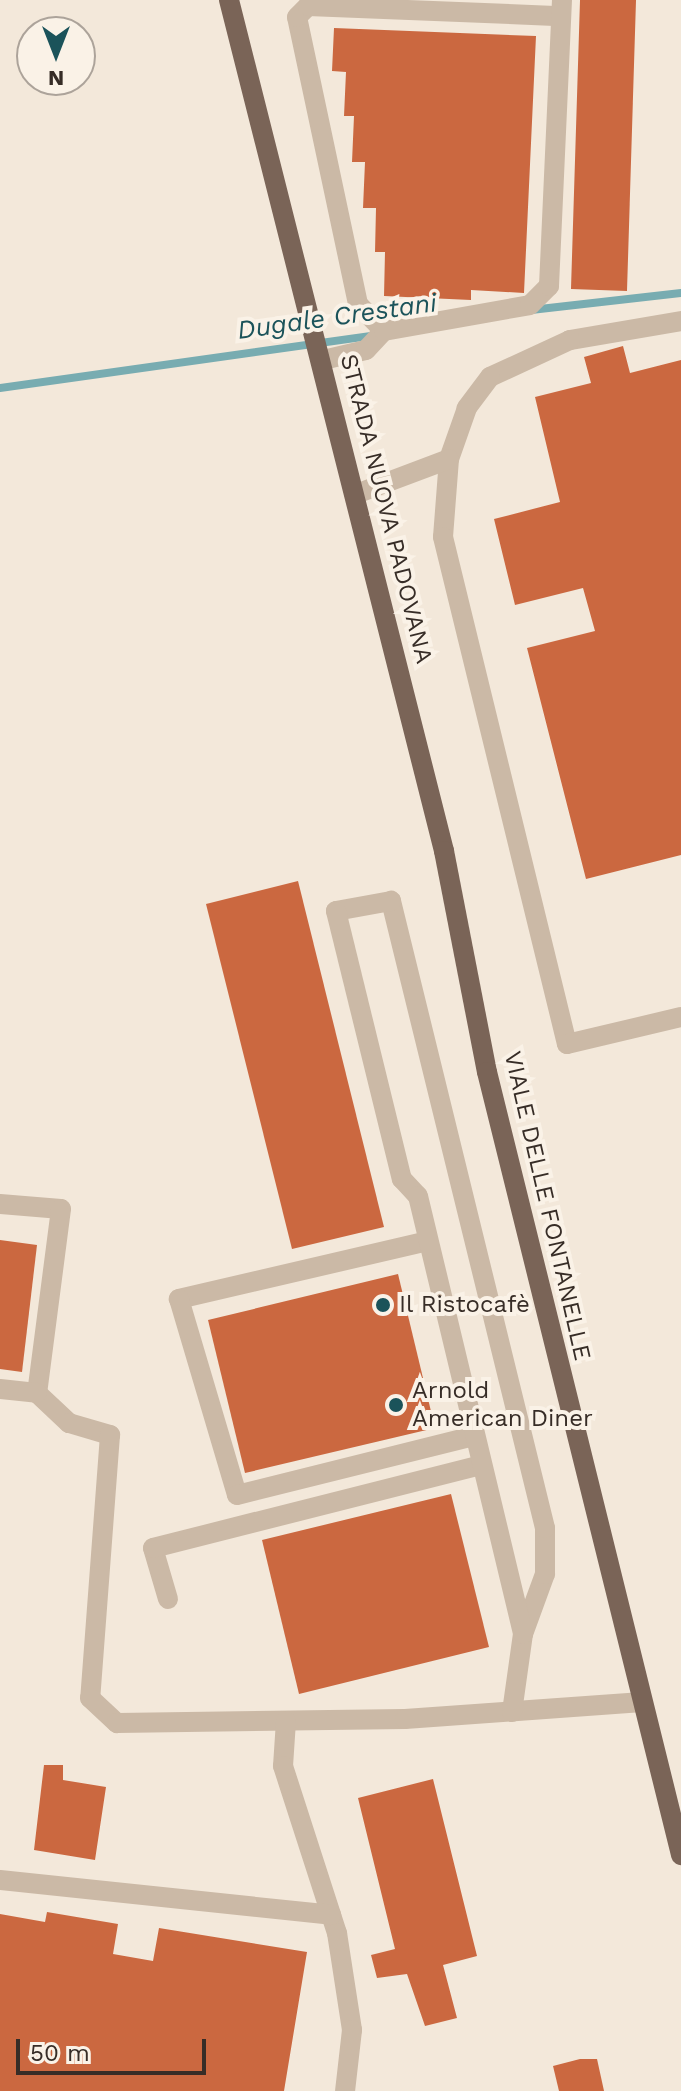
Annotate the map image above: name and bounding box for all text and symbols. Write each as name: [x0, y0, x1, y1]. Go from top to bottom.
north arrow: [16, 16, 96, 96]
text: N: [48, 66, 64, 91]
water label: Dugale Crestani: [235, 288, 439, 346]
street label: STRADA NUOVA PADOVANA: [333, 350, 439, 668]
street label: VIALE DELLE FONTANELLE: [497, 1049, 597, 1363]
place label: Il Ristocafè: [399, 1291, 531, 1319]
marker: Il Ristocafè: [374, 1296, 392, 1314]
place label: Arnold American Diner: [412, 1377, 593, 1433]
marker: Arnold American Diner: [387, 1396, 405, 1414]
scale bar: [20, 2023, 210, 2073]
text: 50 m: [30, 2039, 90, 2067]

